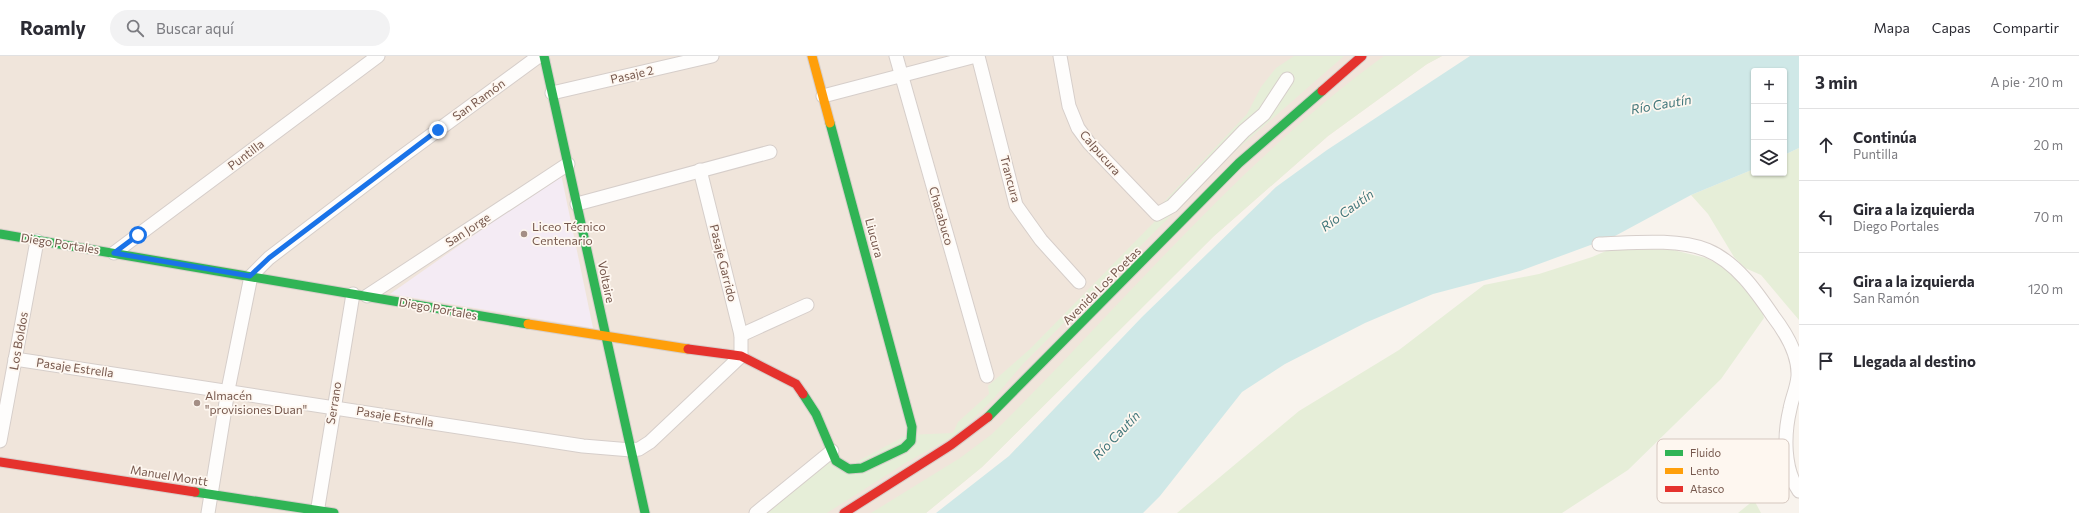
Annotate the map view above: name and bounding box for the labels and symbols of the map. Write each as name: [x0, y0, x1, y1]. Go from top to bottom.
street label: Pasaje 2: [609, 62, 655, 86]
street label: San Ramón: [450, 76, 507, 123]
water label: Río Cautín: [1629, 91, 1693, 117]
route end: [429, 121, 447, 139]
street label: Calpucura: [1077, 127, 1124, 178]
street label: Puntilla: [225, 136, 266, 172]
street label: Trancura: [998, 154, 1024, 204]
street label: Chacabuco: [927, 185, 957, 247]
water label: Río Cautín: [1317, 185, 1377, 235]
street label: San Jorge: [442, 209, 493, 250]
street label: Liucura: [863, 216, 887, 259]
place label: Liceo Técnico Centenario: [532, 219, 606, 247]
street label: Pasaje Garrido: [708, 223, 740, 303]
route start: [129, 226, 147, 244]
marker: Liceo Técnico Centenario: [519, 229, 529, 239]
street label: Diego Portales: [20, 230, 100, 256]
street label: Avenida Los Poetas: [1059, 243, 1143, 327]
street label: Voltaire: [596, 259, 618, 304]
street label: Diego Portales: [398, 294, 479, 322]
street label: Los Boldos: [6, 311, 30, 371]
street label: Pasaje Estrella: [36, 355, 115, 379]
street label: Serrano: [323, 380, 343, 425]
place label: Almacén "provisiones Duan": [205, 388, 307, 416]
marker: Almacén "provisiones Duan": [192, 398, 202, 408]
street label: Pasaje Estrella: [356, 403, 435, 429]
water label: Río Cautín: [1089, 407, 1143, 463]
legend: [1657, 439, 1789, 503]
text: Fluido: [1690, 446, 1721, 459]
street label: Manuel Montt: [129, 462, 209, 488]
text: Lento: [1690, 464, 1720, 477]
text: Atasco: [1690, 482, 1725, 495]

